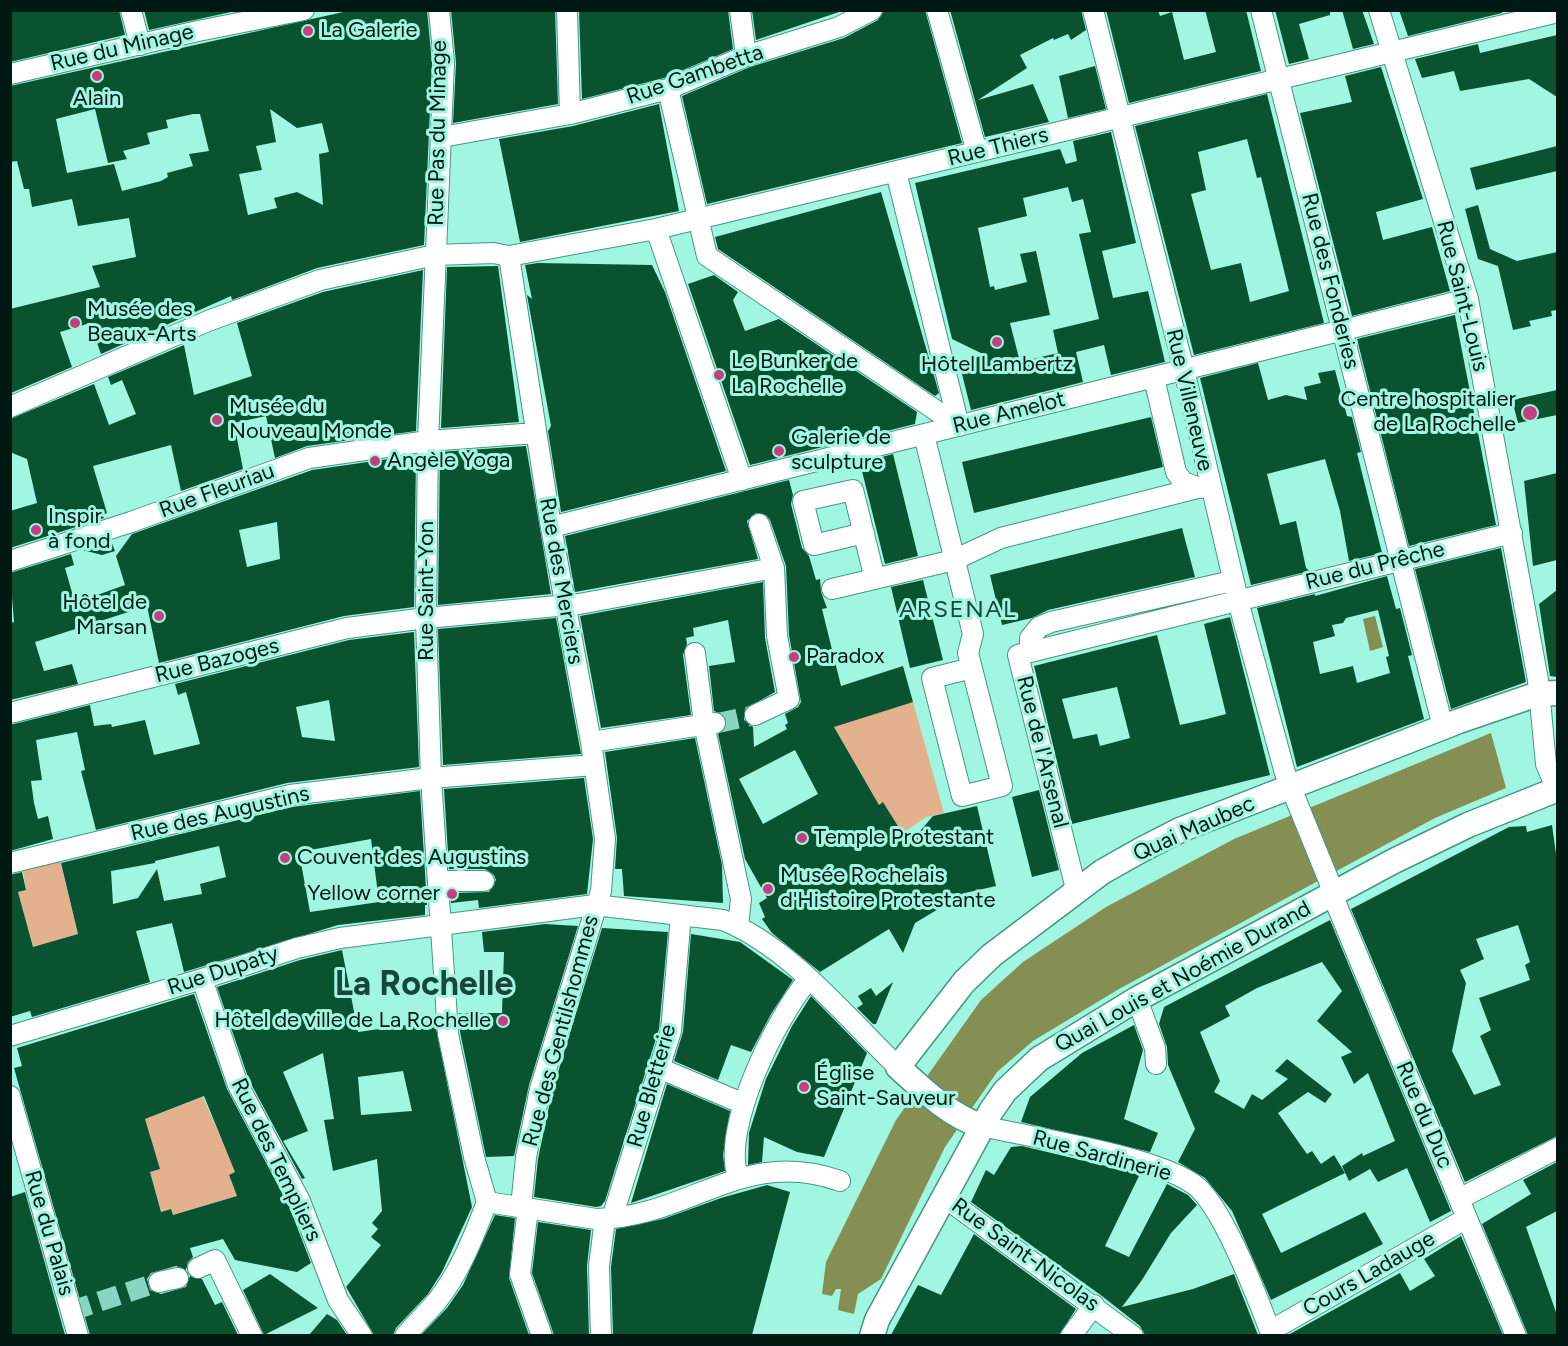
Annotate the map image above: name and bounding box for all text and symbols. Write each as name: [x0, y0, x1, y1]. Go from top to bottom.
place label: La Galerie: [320, 18, 417, 44]
street label: Rue du Minage: [48, 19, 196, 77]
marker: La Galerie: [301, 24, 315, 38]
street label: Rue Gambetta: [623, 39, 767, 111]
street label: Rue Pas du Minage: [423, 40, 453, 226]
marker: Alain: [90, 69, 104, 83]
place label: Alain: [73, 86, 121, 112]
street label: Rue Thiers: [945, 122, 1051, 172]
street label: Rue des Fonderies: [1295, 190, 1365, 372]
street label: Rue Saint-Louis: [1430, 218, 1494, 374]
place label: Musée des Beaux-Arts: [87, 297, 196, 348]
marker: Musée des Beaux-Arts: [68, 316, 82, 330]
street label: Rue Villeneuve: [1160, 326, 1218, 474]
marker: Hôtel Lambertz: [990, 335, 1004, 349]
place label: Le Bunker de La Rochelle: [731, 349, 858, 400]
place label: Hôtel Lambertz: [921, 352, 1073, 378]
marker: Le Bunker de La Rochelle: [712, 368, 726, 382]
street label: Rue Amelot: [950, 386, 1068, 440]
place label: Centre hospitalier de La Rochelle: [1340, 387, 1516, 439]
place label: Musée du Nouveau Monde: [229, 394, 392, 446]
marker: Centre hospitalier de La Rochelle: [1521, 404, 1539, 422]
marker: Musée du Nouveau Monde: [210, 413, 224, 427]
place label: Galerie de sculpture: [791, 425, 891, 476]
marker: Galerie de sculpture: [772, 444, 786, 458]
place label: Angèle Yoga: [387, 448, 510, 474]
marker: Angèle Yoga: [368, 454, 382, 468]
street label: Rue Fleuriau: [156, 458, 278, 524]
street label: Rue des Merciers: [533, 496, 589, 666]
place label: Inspir à fond: [48, 504, 111, 556]
street label: Rue Saint-Yon: [414, 521, 440, 661]
marker: Inspir à fond: [29, 523, 43, 537]
street label: Rue du Prêche: [1303, 536, 1447, 596]
place label: Hôtel de Marsan: [62, 590, 147, 642]
district label: ARSENAL: [899, 596, 1017, 624]
marker: Hôtel de Marsan: [152, 609, 166, 623]
street label: Rue Bazoges: [152, 633, 282, 689]
place label: Paradox: [806, 644, 884, 670]
marker: Paradox: [787, 650, 801, 664]
street label: Rue de l'Arsenal: [1010, 673, 1074, 831]
street label: Rue des Augustins: [128, 781, 312, 847]
street label: Quai Maubec: [1129, 790, 1259, 868]
place label: Temple Protestant: [814, 825, 994, 851]
marker: Temple Protestant: [795, 831, 809, 845]
place label: Couvent des Augustins: [297, 845, 526, 871]
marker: Couvent des Augustins: [278, 851, 292, 865]
place label: Musée Rochelais d'Histoire Protestante: [780, 863, 996, 914]
place label: Yellow corner: [307, 881, 440, 907]
marker: Musée Rochelais d'Histoire Protestante: [761, 882, 775, 896]
marker: Yellow corner: [445, 887, 459, 901]
street label: Quai Louis et Noémie Durand: [1050, 896, 1316, 1058]
street label: Rue des Gentilshommes: [517, 912, 605, 1150]
street label: Rue Dupaty: [164, 941, 282, 1001]
district label: La Rochelle: [335, 965, 513, 1005]
place label: Hôtel de ville de La Rochelle: [214, 1008, 491, 1034]
marker: Hôtel de ville de La Rochelle: [496, 1014, 510, 1028]
street label: Rue Bletterie: [622, 1021, 682, 1151]
street label: Rue du Duc: [1390, 1058, 1458, 1172]
place label: Église Saint-Sauveur: [816, 1061, 956, 1112]
street label: Rue des Templiers: [225, 1074, 327, 1246]
marker: Église Saint-Sauveur: [797, 1080, 811, 1094]
street label: Rue Sardinerie: [1030, 1125, 1174, 1187]
street label: Rue du Palais: [18, 1167, 80, 1299]
street label: Rue Saint-Nicolas: [946, 1193, 1104, 1317]
street label: Cours Ladauge: [1298, 1226, 1440, 1322]

